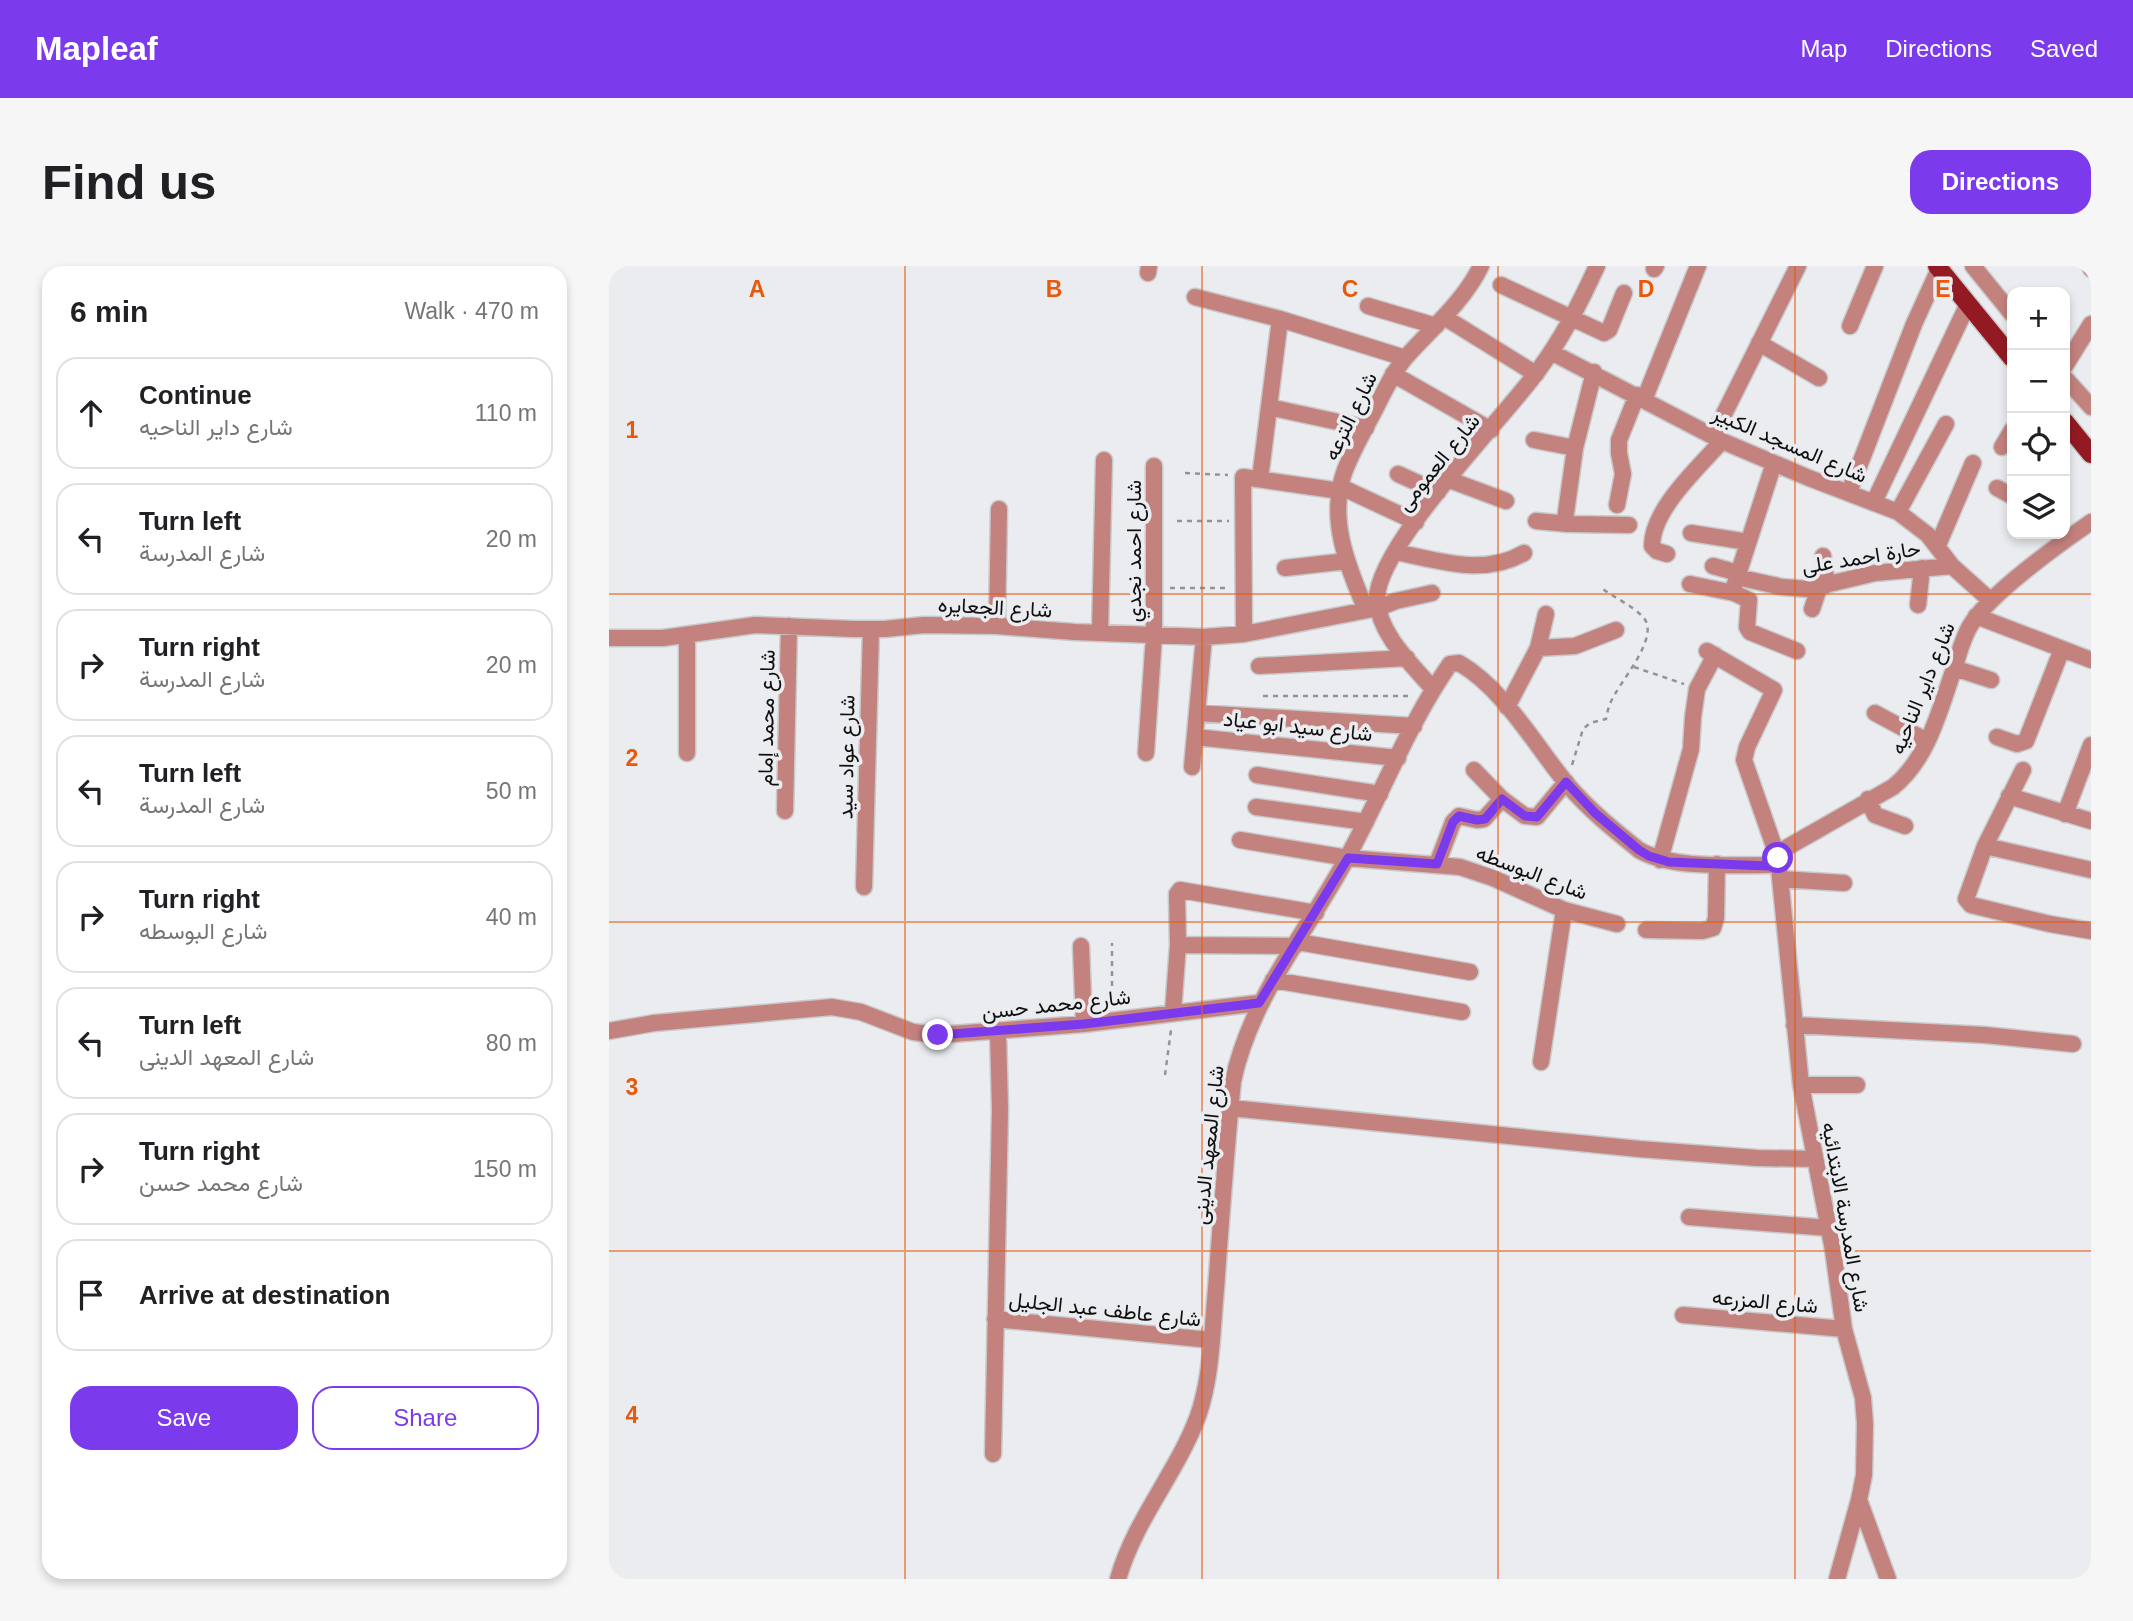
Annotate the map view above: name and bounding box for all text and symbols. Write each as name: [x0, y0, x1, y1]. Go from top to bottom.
text: Mapleaf: [35, 30, 158, 67]
text: Map: [1801, 35, 1847, 62]
text: Directions: [1885, 35, 1992, 62]
text: Saved: [2030, 35, 2098, 62]
button: Directions: [1910, 150, 2091, 214]
text: Find us: [42, 155, 216, 209]
text: A: [749, 276, 765, 302]
text: B: [1046, 276, 1062, 302]
text: C: [1342, 276, 1358, 302]
text: D: [1638, 276, 1654, 302]
text: E: [1935, 276, 1951, 302]
map controls: [2007, 287, 2070, 539]
button: +: [2007, 287, 2070, 350]
text: 6 min: [70, 295, 148, 328]
text: Walk · 470 m: [404, 298, 539, 324]
button: −: [2007, 350, 2070, 413]
street label: شارع الترعه: [1319, 368, 1384, 465]
text: Continue: [139, 380, 252, 410]
icon: ahead: [72, 394, 110, 432]
text: 110 m: [475, 400, 537, 426]
street label: شارع المسجد الكبير: [1707, 401, 1871, 490]
street label: شارع العمومى: [1392, 409, 1486, 517]
button: locate: [2007, 413, 2070, 476]
text: شارع داير الناحيه: [139, 414, 293, 440]
text: 1: [626, 417, 639, 443]
button: layers: [2007, 476, 2070, 539]
street label: شارع احمد نجدي: [1122, 480, 1151, 622]
text: Turn left: [139, 506, 241, 536]
icon: left: [72, 520, 110, 558]
text: 20 m: [486, 526, 537, 552]
street label: حارة احمد على: [1800, 536, 1922, 580]
text: شارع المدرسة: [139, 540, 265, 566]
street label: شارع الجعايره: [937, 593, 1053, 624]
street label: شارع داير الناحيه: [1885, 619, 1962, 758]
text: Turn right: [139, 632, 260, 662]
icon: right: [72, 646, 110, 684]
street label: شارع محمد إمام: [753, 649, 782, 787]
text: 20 m: [486, 652, 537, 678]
text: شارع المدرسة: [139, 666, 265, 692]
street label: شارع عواد سيد: [833, 695, 862, 819]
street label: شارع سيد ابو عياد: [1222, 707, 1374, 748]
text: 2: [626, 745, 638, 771]
text: Turn left: [139, 758, 241, 788]
icon: left: [72, 772, 110, 810]
text: 50 m: [486, 778, 537, 804]
text: شارع المدرسة: [139, 792, 265, 818]
street label: شارع البوسطه: [1472, 840, 1591, 907]
route start: [1762, 842, 1793, 873]
text: Turn right: [139, 884, 260, 914]
icon: right: [72, 898, 110, 936]
text: 40 m: [486, 904, 537, 930]
text: شارع البوسطه: [139, 918, 267, 944]
street label: شارع محمد حسن: [980, 985, 1132, 1026]
text: Turn left: [139, 1010, 241, 1040]
route end: [922, 1019, 953, 1050]
icon: left: [72, 1024, 110, 1062]
text: 80 m: [486, 1030, 537, 1056]
text: شارع المعهد الدينى: [139, 1044, 314, 1070]
street label: شارع المعهد الدينى: [1188, 1064, 1231, 1226]
text: 3: [626, 1074, 638, 1100]
street label: شارع المدرسة الابتدائيه: [1815, 1120, 1874, 1314]
text: Turn right: [139, 1136, 260, 1166]
icon: right: [72, 1150, 110, 1188]
text: 150 m: [473, 1156, 537, 1182]
text: شارع محمد حسن: [139, 1170, 303, 1196]
icon: arrive: [72, 1276, 110, 1314]
text: Arrive at destination: [139, 1280, 390, 1310]
street label: شارع المزرعه: [1711, 1285, 1819, 1320]
street label: شارع عاطف عبد الجليل: [1007, 1287, 1202, 1334]
button: Save: [70, 1386, 298, 1450]
button: Share: [312, 1386, 539, 1450]
text: 4: [626, 1402, 639, 1428]

